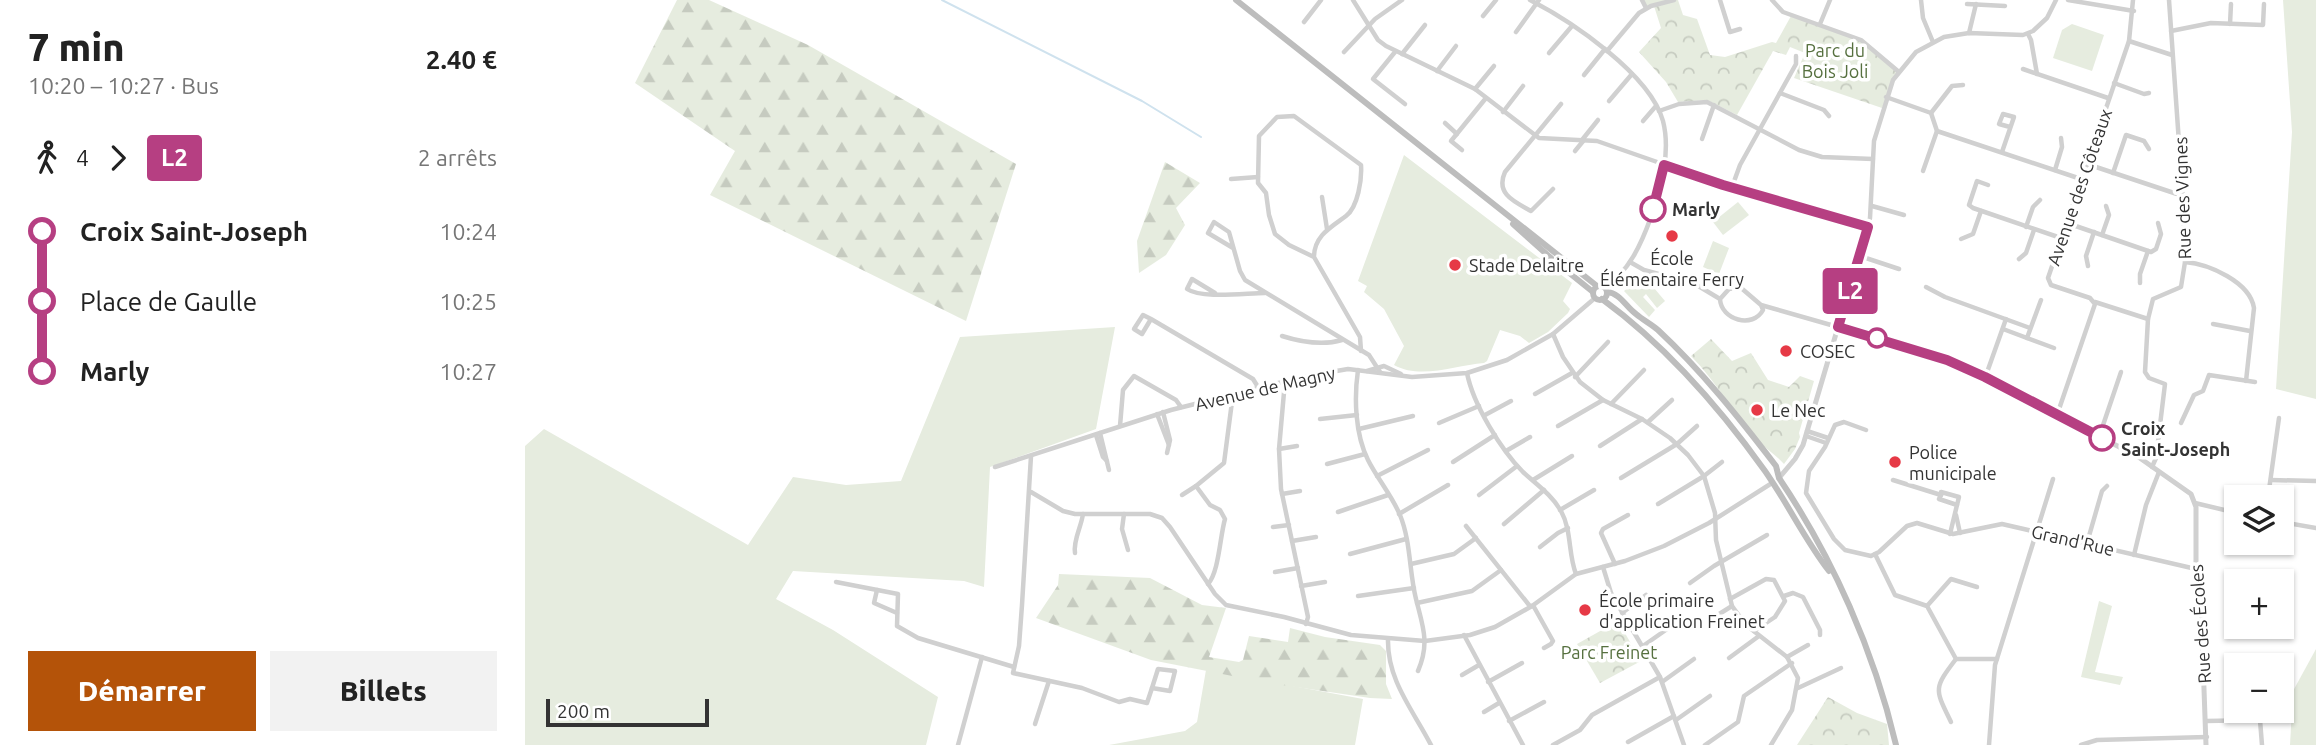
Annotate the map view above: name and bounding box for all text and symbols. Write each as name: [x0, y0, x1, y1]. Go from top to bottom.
text: 7 min: [28, 26, 125, 68]
park label: Parc du Bois Joli: [1802, 40, 1868, 81]
text: 2.40 €: [426, 45, 497, 74]
text: 10:20 – 10:27 · Bus: [28, 73, 219, 98]
street label: Avenue des Côteaux: [2043, 106, 2115, 268]
street label: Rue des Vignes: [2170, 136, 2194, 260]
icon: walk: [28, 139, 66, 177]
icon: forward: [99, 139, 137, 177]
text: L2: [161, 144, 188, 171]
text: 4: [76, 145, 89, 170]
text: 2 arrêts: [418, 145, 497, 170]
marker: Marly: [1640, 196, 1666, 222]
place label: Marly: [1672, 199, 1720, 219]
text: Croix Saint-Joseph: [80, 217, 308, 246]
text: 10:24: [439, 219, 497, 244]
marker: École Élémentaire Ferry: [1664, 228, 1680, 244]
place label: École Élémentaire Ferry: [1600, 247, 1744, 289]
place label: Stade Delaitre: [1469, 255, 1584, 275]
marker: Stade Delaitre: [1447, 257, 1463, 273]
line badge: L2: [1819, 268, 1881, 314]
text: L2: [1837, 277, 1863, 304]
text: Place de Gaulle: [80, 287, 257, 316]
text: 10:25: [439, 289, 497, 314]
unlabelled marker: [1867, 328, 1887, 348]
place label: COSEC: [1800, 341, 1855, 361]
marker: COSEC: [1778, 343, 1794, 359]
text: Marly: [80, 357, 149, 386]
text: 10:27: [439, 359, 497, 384]
street label: Avenue de Magny: [1193, 362, 1337, 414]
place label: Le Nec: [1771, 400, 1825, 420]
marker: Le Nec: [1749, 402, 1765, 418]
place label: Croix Saint-Joseph: [2121, 418, 2230, 459]
marker: Croix Saint-Joseph: [2089, 425, 2115, 451]
place label: Police municipale: [1909, 442, 1997, 483]
marker: Police municipale: [1887, 454, 1903, 470]
map controls: [2224, 485, 2294, 723]
button: layers: [2224, 485, 2294, 555]
street label: Grand'Rue: [2030, 521, 2116, 559]
street label: Rue des Écoles: [2185, 564, 2214, 684]
button: +: [2224, 569, 2294, 639]
place label: École primaire d'application Freinet: [1599, 589, 1765, 631]
marker: École primaire d'application Freinet: [1577, 602, 1593, 618]
park label: Parc Freinet: [1561, 642, 1657, 662]
button: Démarrer: [28, 651, 256, 731]
button: Billets: [270, 651, 497, 731]
button: −: [2224, 653, 2294, 723]
scale bar: [546, 696, 709, 728]
text: 200 m: [557, 700, 610, 722]

